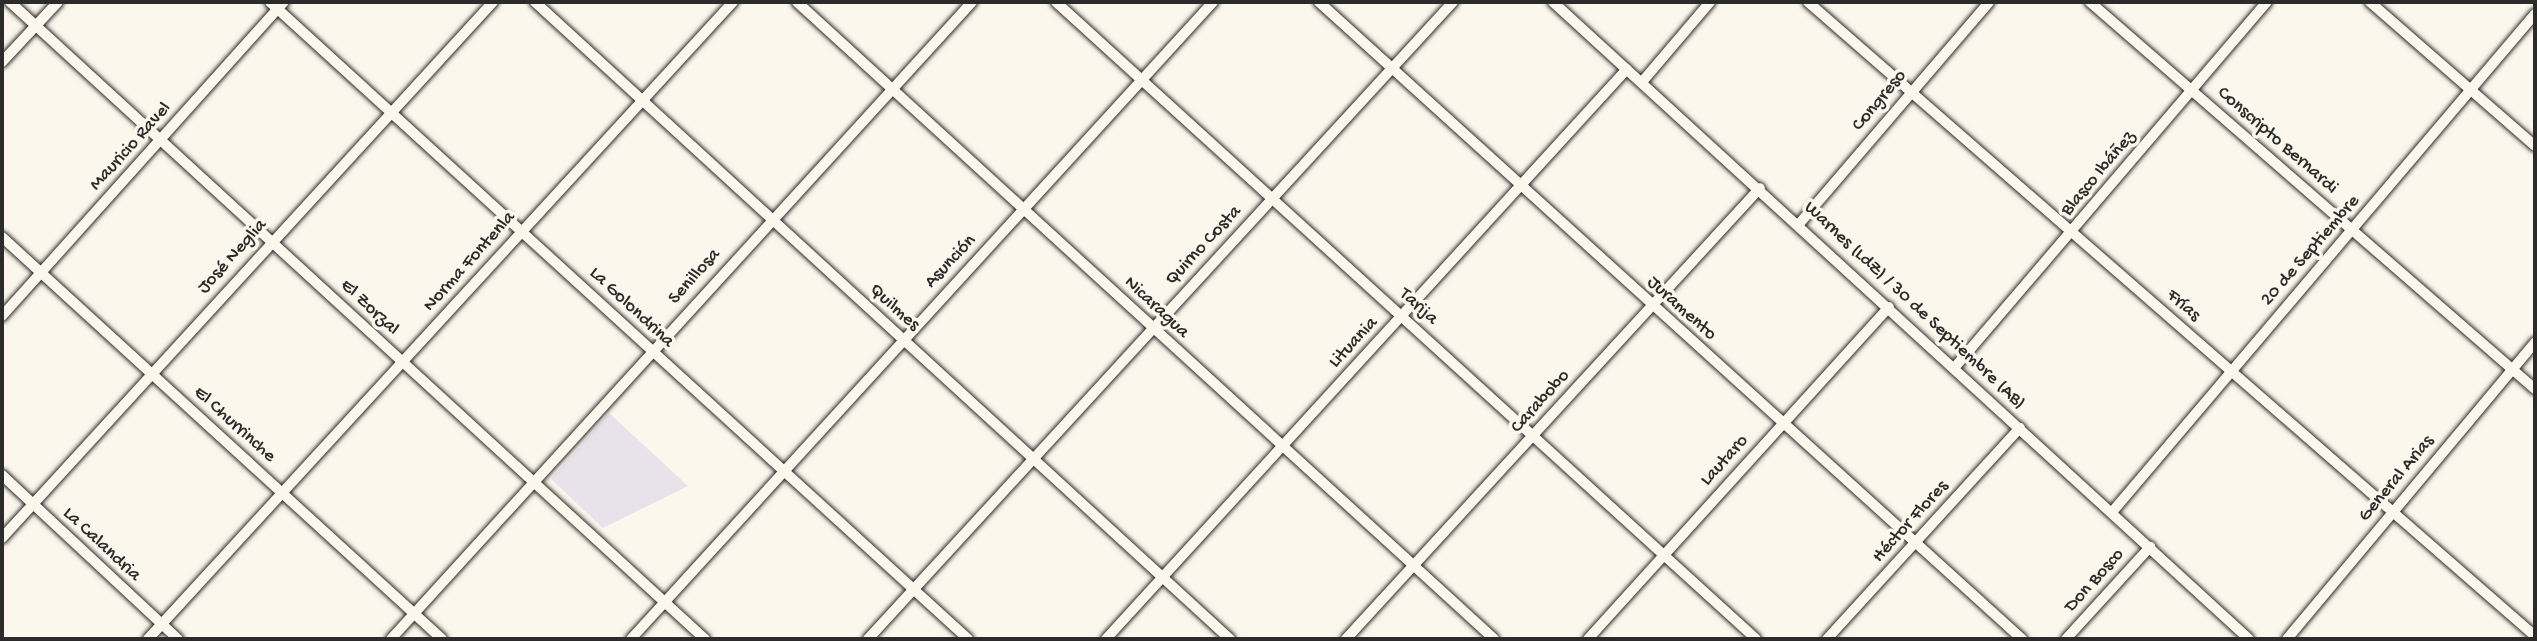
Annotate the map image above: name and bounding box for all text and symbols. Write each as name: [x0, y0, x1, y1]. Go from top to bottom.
street label: Congreso: [1848, 66, 1912, 136]
street label: Conscripto Bernardi: [2212, 82, 2342, 200]
street label: Mauricio Ravel: [85, 98, 177, 196]
street label: Blasco Ibáñez: [2057, 127, 2141, 221]
street label: 20 de Septiembre: [2257, 191, 2365, 311]
street label: Warnes (LdZ) / 30 de Septiembre (AB): [1798, 197, 2030, 415]
street label: Quirno Costa: [1161, 201, 1247, 291]
street label: Norma Fontenla: [419, 207, 521, 317]
street label: José Neglia: [193, 215, 273, 299]
street label: Asunción: [920, 230, 982, 294]
street label: Senillosa: [664, 244, 726, 310]
street label: La Golondrina: [584, 263, 678, 353]
street label: Nicaragua: [1119, 272, 1193, 344]
street label: Juramento: [1641, 272, 1721, 346]
street label: El Zorzal: [335, 275, 403, 341]
street label: Quilmes: [864, 279, 924, 337]
street label: Tarija: [1394, 284, 1442, 330]
street label: Frías: [2161, 285, 2205, 327]
street label: Lituania: [1325, 313, 1383, 373]
street label: Carabobo: [1506, 365, 1576, 439]
street label: El Churrinche: [188, 382, 280, 468]
street label: Lautaro: [1696, 431, 1754, 491]
street label: General Arias: [2354, 431, 2440, 527]
street label: Héctor Flores: [1868, 476, 1954, 568]
street label: La Calandria: [57, 503, 145, 587]
street label: Don Bosco: [2060, 544, 2130, 618]

